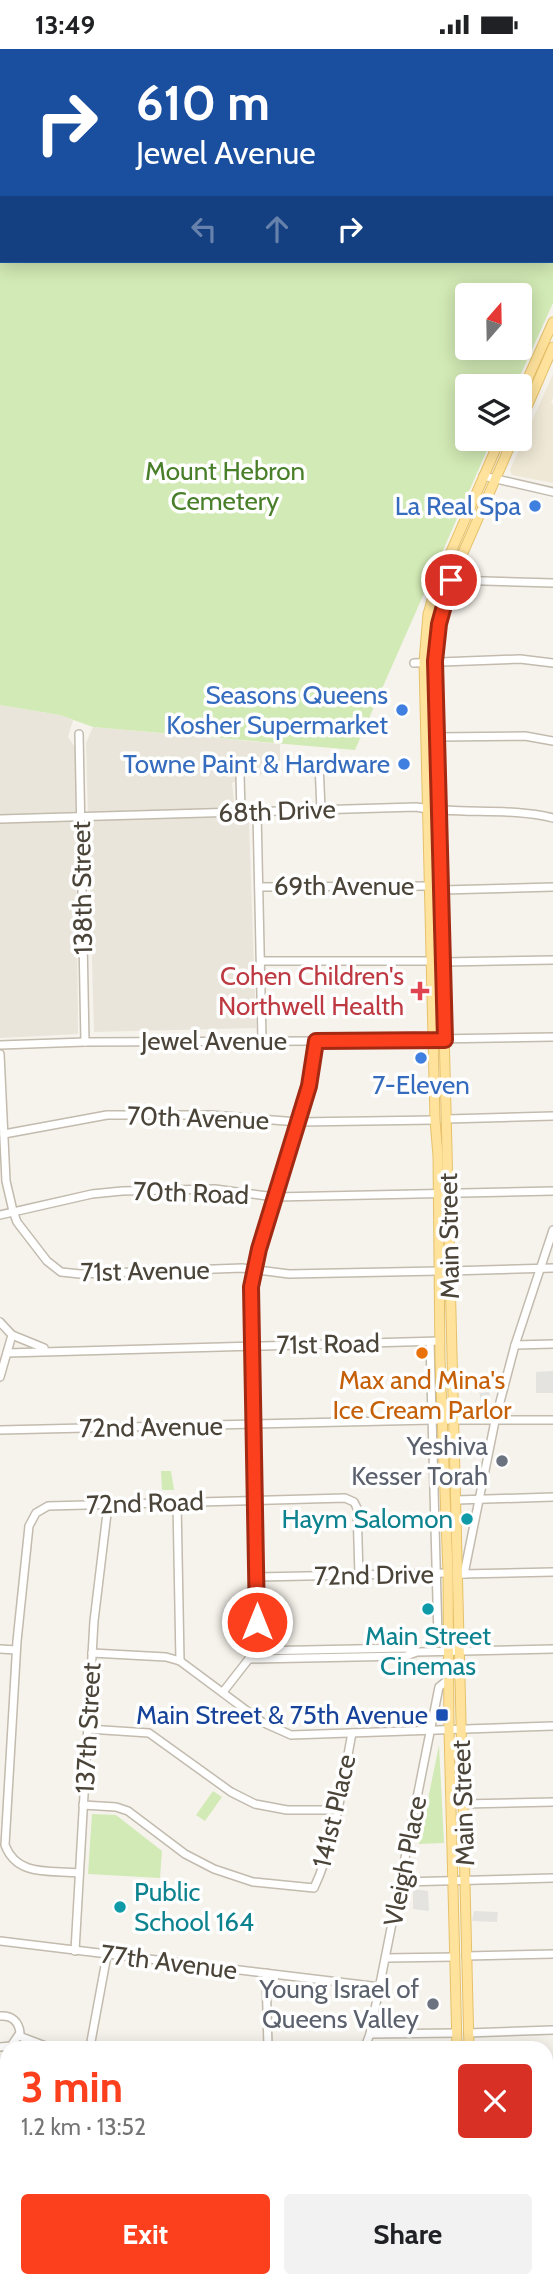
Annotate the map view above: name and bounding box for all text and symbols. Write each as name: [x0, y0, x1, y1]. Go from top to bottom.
text: 13:49: [35, 9, 95, 41]
text: 610 m: [136, 73, 270, 132]
icon: right: [21, 77, 112, 168]
text: Jewel Avenue: [136, 133, 316, 172]
icon: left: [185, 210, 223, 248]
icon: ahead: [258, 210, 296, 248]
icon: right: [331, 210, 369, 248]
north arrow: [455, 283, 532, 361]
map controls: [455, 283, 532, 451]
button: layers: [455, 374, 532, 451]
park label: Mount Hebron Cemetery: [145, 455, 305, 517]
place label: La Real Spa: [395, 490, 522, 522]
marker: La Real Spa: [527, 498, 543, 514]
pin: [421, 550, 481, 610]
icon: arrive: [432, 561, 470, 599]
place label: Seasons Queens Kosher Supermarket: [166, 679, 388, 741]
marker: Seasons Queens Kosher Supermarket: [394, 702, 410, 718]
place label: Towne Paint & Hardware: [123, 748, 390, 780]
marker: Towne Paint & Hardware: [396, 756, 412, 772]
street label: 68th Drive: [218, 793, 336, 829]
street label: 138th Street: [65, 821, 99, 955]
street label: 69th Avenue: [274, 870, 414, 902]
place label: Cohen Children's Northwell Health: [218, 960, 404, 1022]
marker: Cohen Children's Northwell Health: [410, 981, 430, 1001]
street label: Jewel Avenue: [140, 1025, 287, 1057]
marker: 7-Eleven: [413, 1050, 429, 1066]
place label: 7-Eleven: [372, 1069, 470, 1101]
street label: 70th Avenue: [126, 1100, 270, 1136]
street label: Main Street: [432, 1172, 466, 1299]
street label: 70th Road: [132, 1175, 250, 1211]
street label: 71st Avenue: [80, 1254, 210, 1288]
street label: 71st Road: [276, 1327, 380, 1361]
marker: Max and Mina's Ice Cream Parlor: [414, 1345, 430, 1361]
place label: Max and Mina's Ice Cream Parlor: [333, 1364, 512, 1426]
street label: 72nd Avenue: [79, 1410, 223, 1444]
place label: Yeshiva Kesser Torah: [351, 1430, 489, 1492]
marker: Yeshiva Kesser Torah: [494, 1453, 510, 1469]
street label: 72nd Road: [86, 1485, 204, 1521]
place label: Haym Salomon: [282, 1503, 453, 1535]
marker: Haym Salomon: [459, 1511, 475, 1527]
street label: 72nd Drive: [314, 1558, 434, 1592]
position arrow: [220, 1585, 294, 1659]
marker: Main Street Cinemas: [420, 1601, 436, 1617]
place label: Main Street Cinemas: [365, 1620, 491, 1682]
street label: 137th Street: [69, 1661, 107, 1794]
place label: Main Street & 75th Avenue: [136, 1699, 428, 1731]
marker: Main Street & 75th Avenue: [434, 1707, 450, 1723]
street label: Main Street: [445, 1739, 481, 1867]
street label: 141st Place: [305, 1751, 363, 1871]
street label: Vleigh Place: [377, 1793, 433, 1929]
place label: Public School 164: [134, 1876, 254, 1938]
marker: Public School 164: [112, 1899, 128, 1915]
street label: 77th Avenue: [99, 1938, 239, 1986]
place label: Young Israel of Queens Valley: [258, 1973, 419, 2035]
marker: Young Israel of Queens Valley: [425, 1996, 441, 2012]
text: 3 min: [21, 2061, 123, 2113]
button: close: [458, 2064, 532, 2138]
text: 1.2 km · 13:52: [21, 2113, 146, 2141]
button: Exit: [21, 2194, 270, 2274]
button: Share: [284, 2194, 532, 2274]

